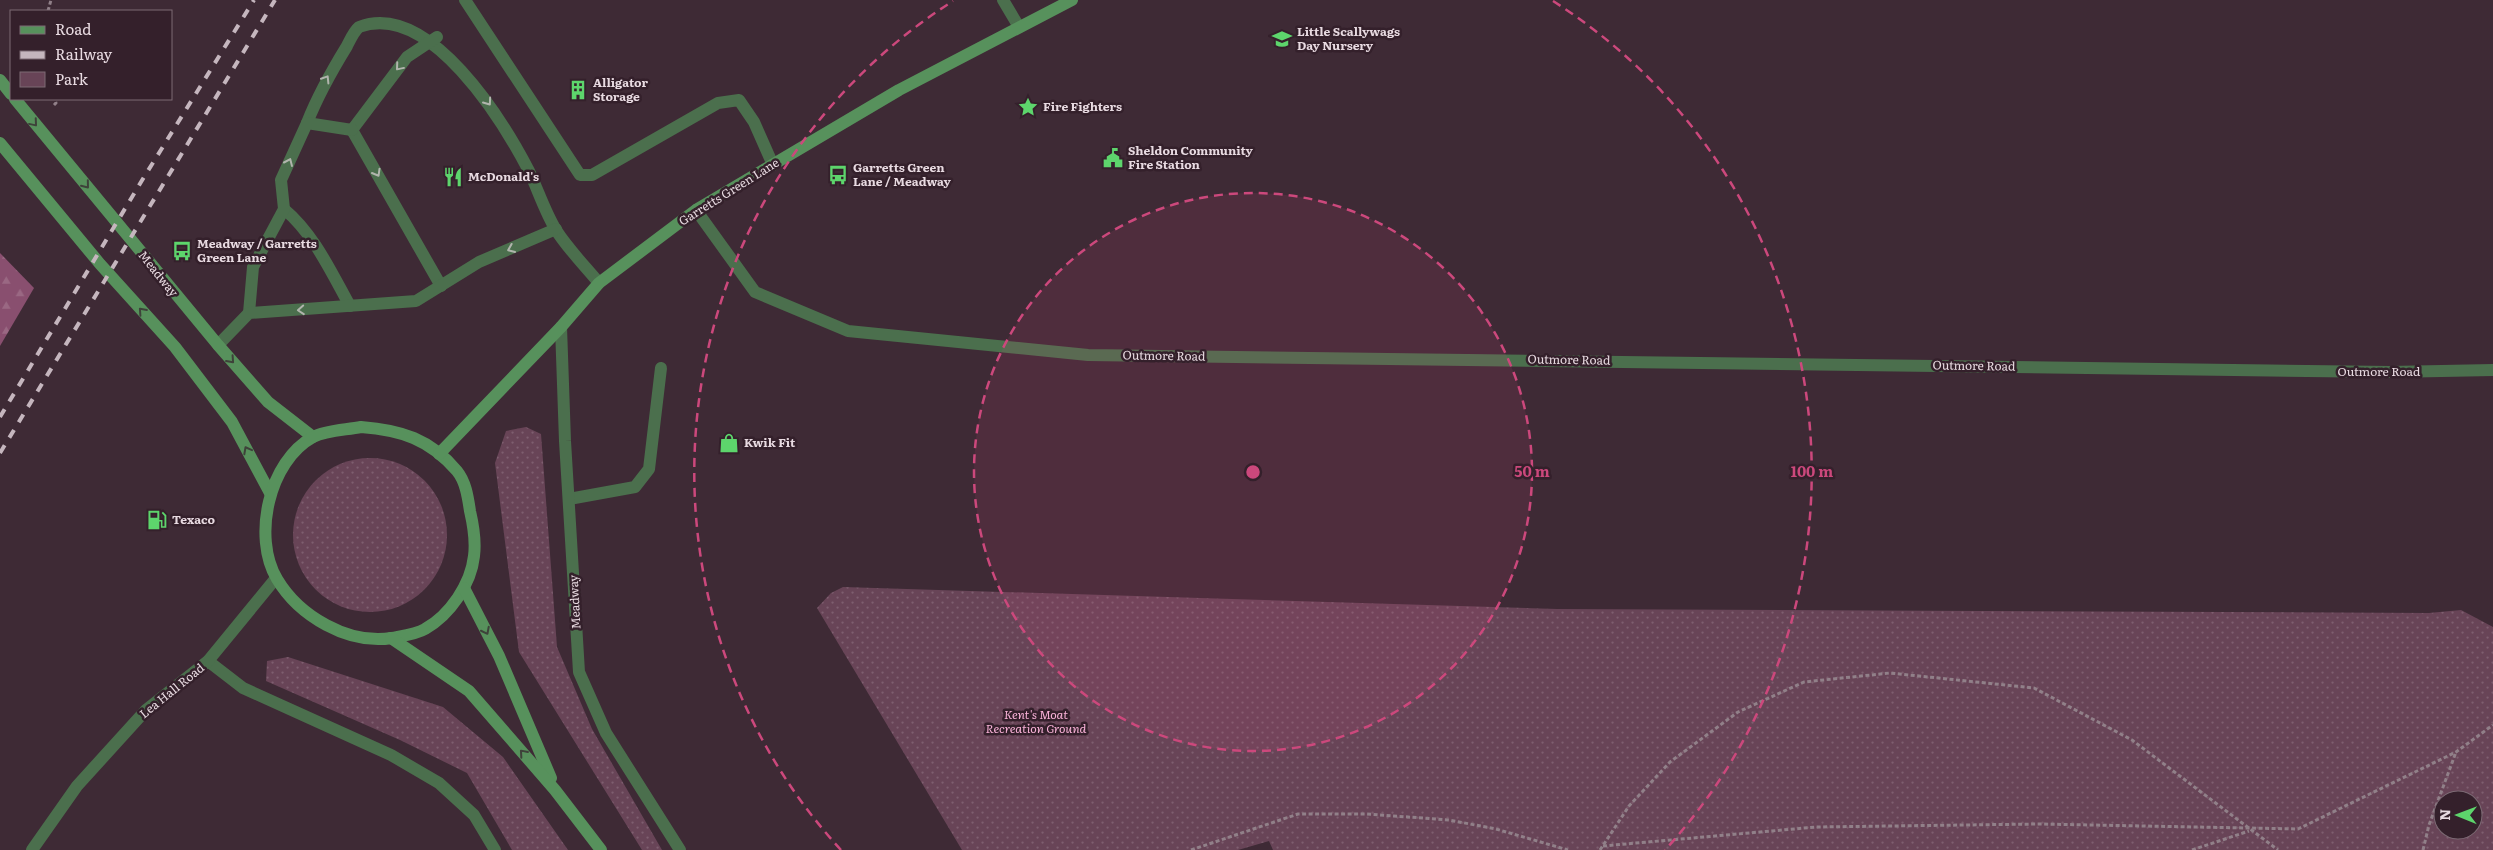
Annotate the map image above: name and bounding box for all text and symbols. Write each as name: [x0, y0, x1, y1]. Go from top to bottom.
legend: [10, 10, 172, 100]
text: Road: [55, 17, 91, 40]
place label: Little Scallywags Day Nursery: [1297, 22, 1400, 54]
school or university icon: Little Scallywags Day Nursery: [1271, 28, 1293, 50]
text: Railway: [55, 42, 113, 65]
one-way arrow: [397, 61, 405, 70]
text: Park: [55, 67, 89, 90]
place label: Alligator Storage: [593, 73, 648, 105]
one-way arrow: [320, 75, 330, 84]
building icon: Alligator Storage: [567, 79, 589, 101]
place icon: Fire Fighters: [1017, 96, 1039, 118]
one-way arrow: [482, 97, 492, 106]
place label: Fire Fighters: [1043, 97, 1122, 115]
one-way arrow: [29, 118, 38, 127]
place label: Sheldon Community Fire Station: [1128, 141, 1254, 173]
public building icon: Sheldon Community Fire Station: [1102, 147, 1124, 169]
street label: Garretts Green Lane: [675, 153, 782, 229]
one-way arrow: [283, 158, 294, 167]
place label: Garretts Green Lane / Meadway: [853, 158, 951, 190]
bus stop icon: Garretts Green Lane / Meadway: [827, 164, 849, 186]
restaurant icon: McDonald's: [442, 166, 464, 188]
one-way arrow: [370, 167, 380, 176]
place label: McDonald's: [468, 167, 539, 185]
one-way arrow: [80, 179, 88, 188]
place label: Meadway / Garretts Green Lane: [197, 234, 317, 266]
bus stop icon: Meadway / Garretts Green Lane: [171, 240, 193, 262]
one-way arrow: [507, 242, 516, 253]
street label: Meadway: [135, 247, 183, 300]
one-way arrow: [297, 304, 305, 315]
one-way arrow: [139, 307, 148, 316]
street label: Outmore Road: [1122, 345, 1206, 365]
street label: Outmore Road: [1527, 349, 1611, 369]
one-way arrow: [225, 355, 234, 364]
street label: Outmore Road: [1932, 355, 2016, 375]
street label: Outmore Road: [2338, 362, 2421, 380]
shop icon: Kwik Fit: [718, 432, 740, 454]
place label: Kwik Fit: [744, 433, 796, 451]
one-way arrow: [244, 446, 254, 455]
text: 50 m: [1514, 459, 1550, 482]
text: 100 m: [1791, 459, 1833, 482]
centre of rings: [1244, 463, 1262, 481]
fuel station icon: Texaco: [146, 509, 168, 531]
place label: Texaco: [172, 510, 216, 528]
street label: Meadway: [564, 574, 584, 630]
one-way arrow: [480, 626, 490, 635]
street label: Lea Hall Road: [135, 658, 208, 722]
park label: Kent's Moat Recreation Ground: [986, 705, 1087, 737]
one-way arrow: [520, 750, 529, 759]
north arrow: [2433, 790, 2483, 840]
text: N: [2434, 808, 2454, 821]

